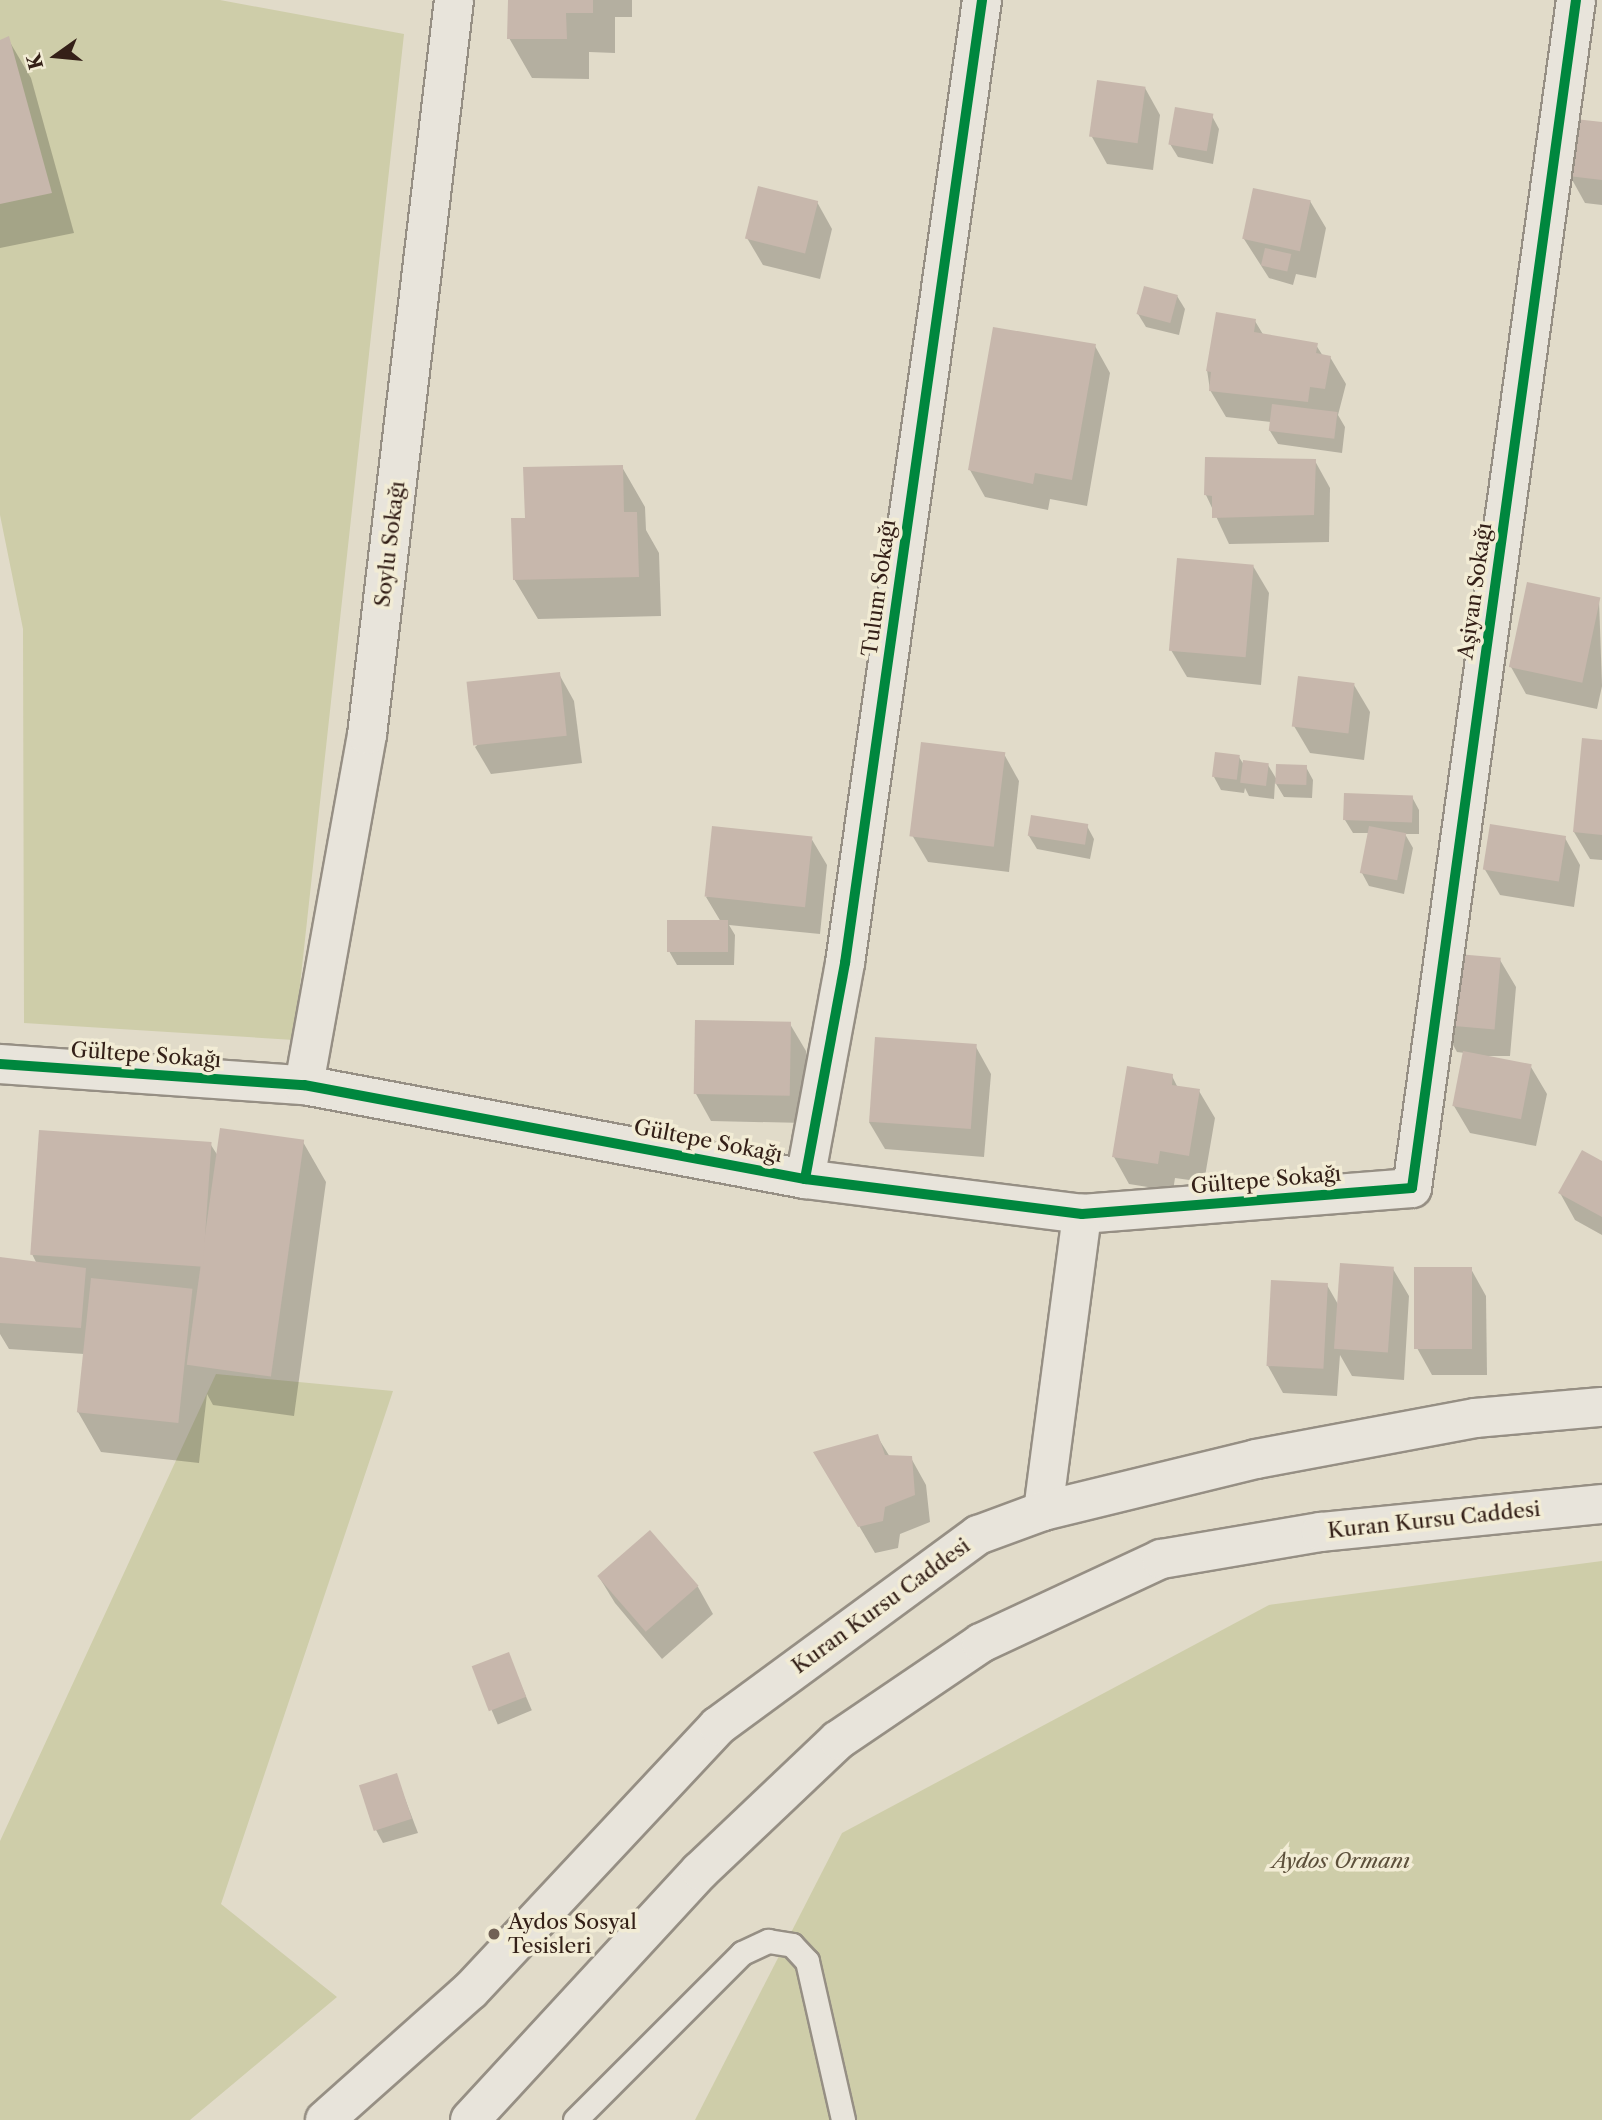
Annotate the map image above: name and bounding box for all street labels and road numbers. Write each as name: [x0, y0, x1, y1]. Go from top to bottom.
street label: Soylu Sokağı: [370, 480, 410, 608]
street label: Tulum Sokağı: [857, 518, 901, 658]
street label: Aşiyan Sokağı: [1453, 521, 1497, 661]
street label: Gültepe Sokağı: [70, 1037, 222, 1073]
street label: Gültepe Sokağı: [632, 1114, 784, 1168]
street label: Gültepe Sokağı: [1190, 1161, 1342, 1199]
street label: Kuran Kursu Caddesi: [1326, 1496, 1542, 1544]
street label: Kuran Kursu Caddesi: [787, 1533, 975, 1679]

